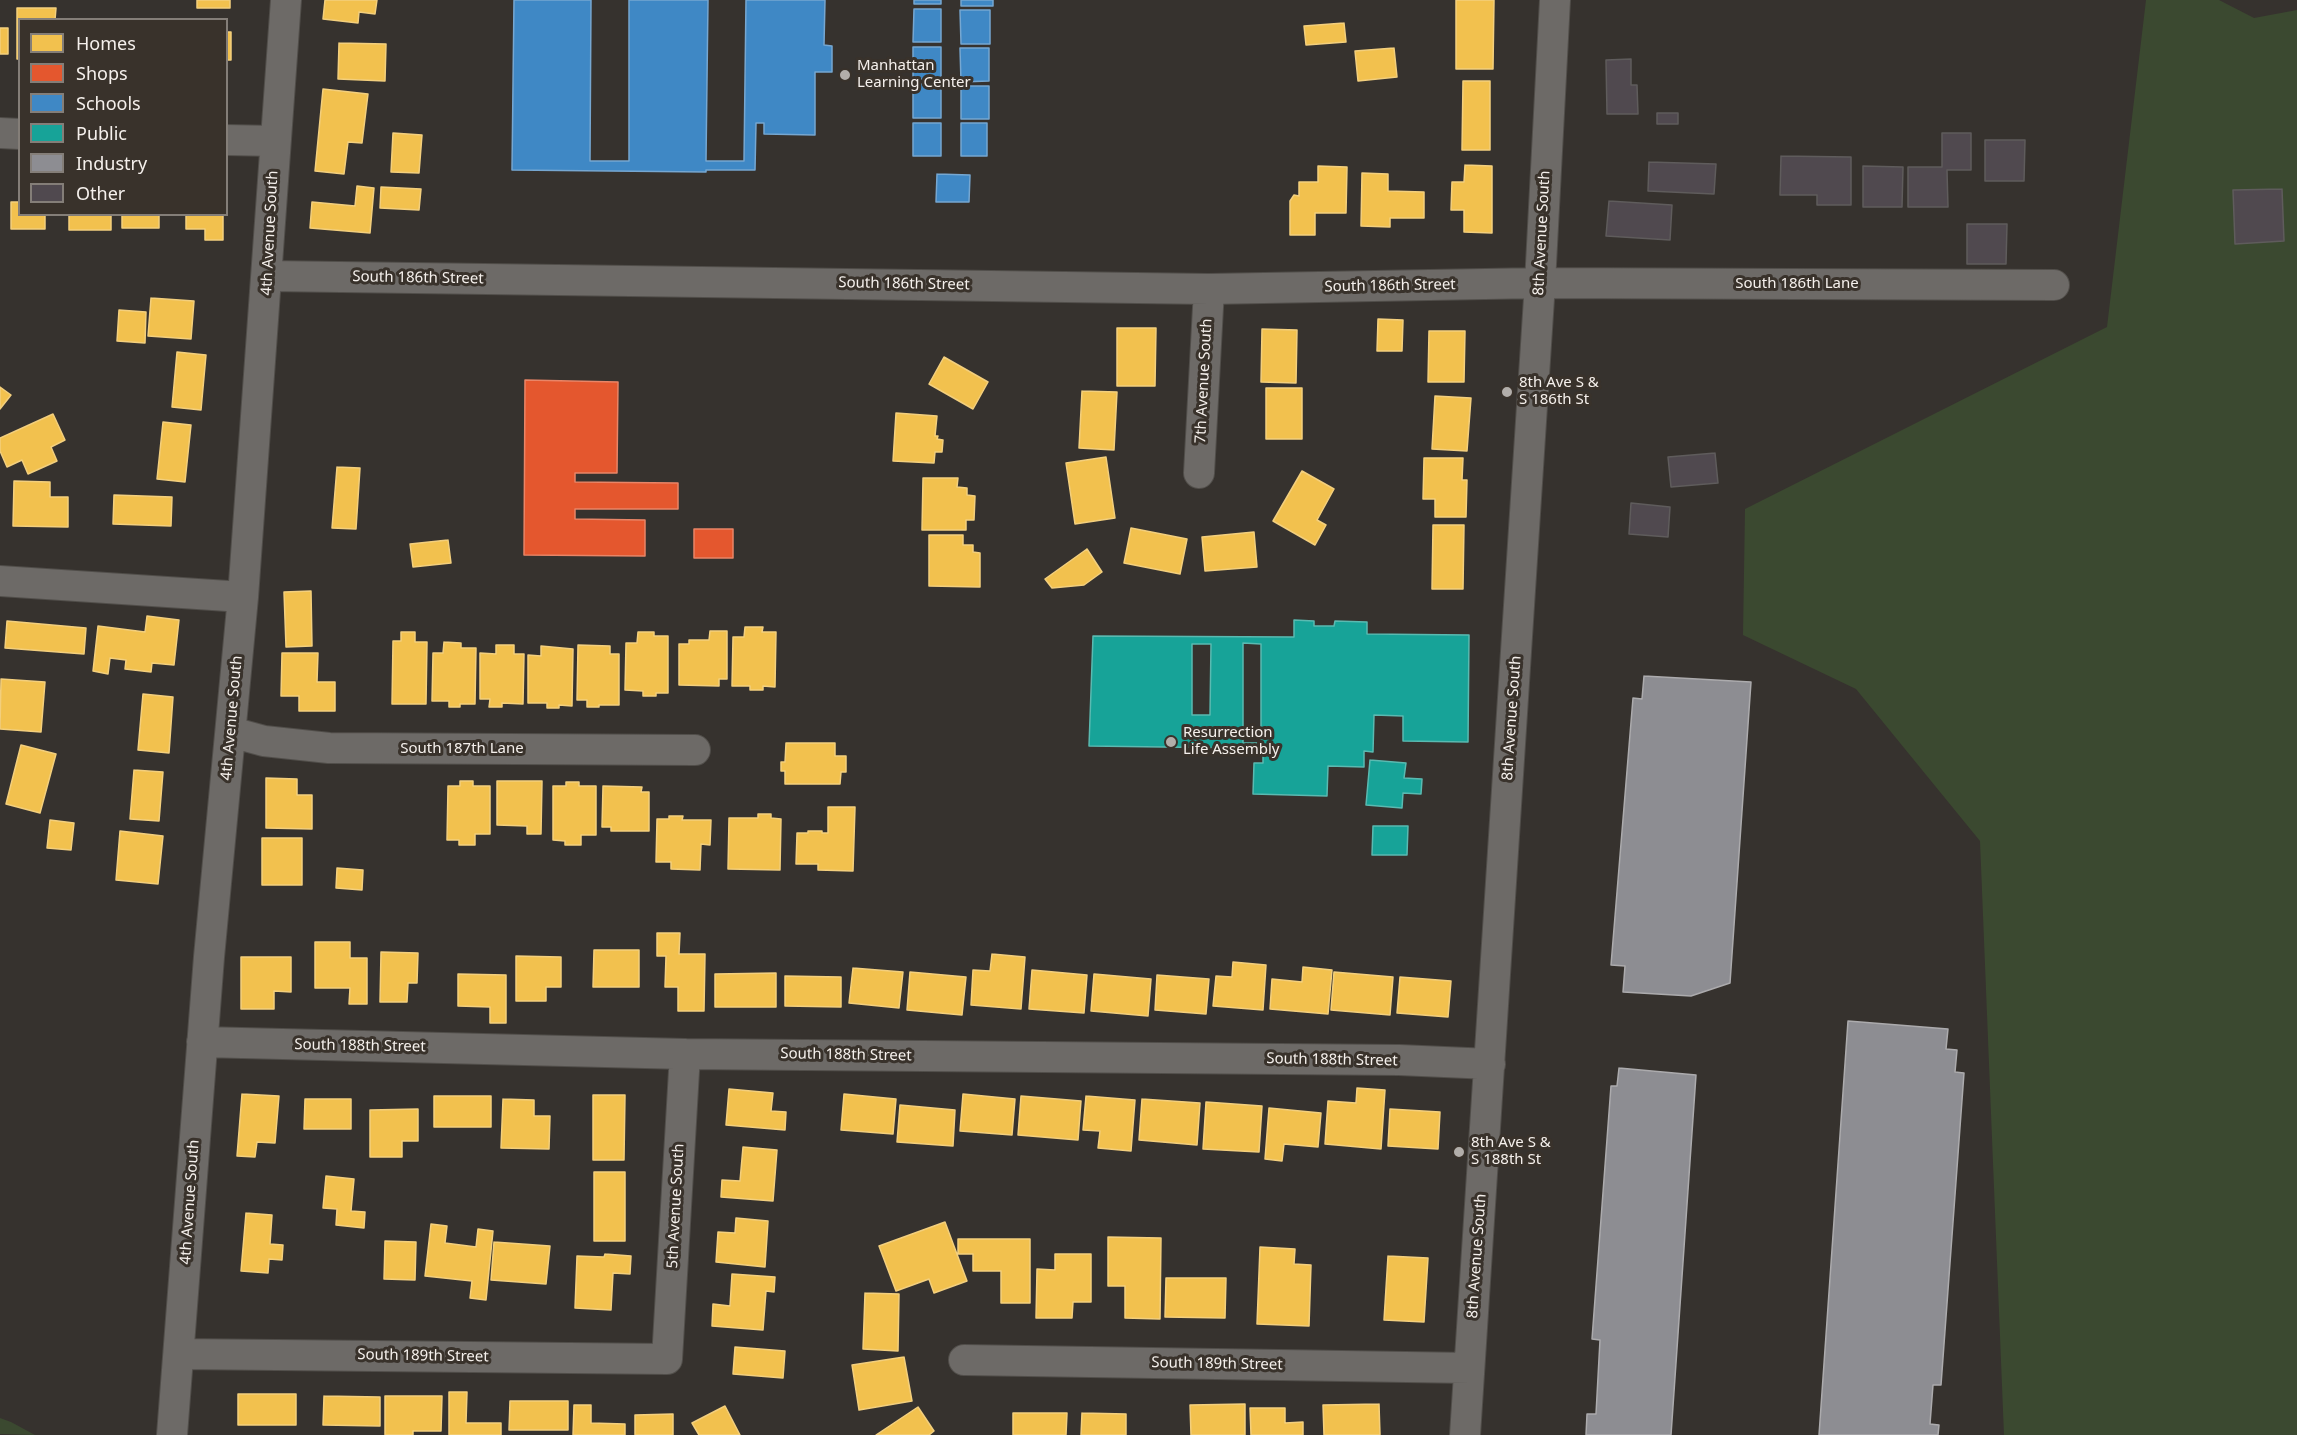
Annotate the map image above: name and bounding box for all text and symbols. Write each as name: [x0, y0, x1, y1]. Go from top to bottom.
legend: [18, 18, 228, 216]
text: Homes: [76, 31, 136, 55]
place label: Manhattan Learning Center: [857, 57, 971, 92]
text: Shops: [76, 61, 128, 85]
marker: Manhattan Learning Center: [838, 68, 852, 82]
text: Schools: [76, 91, 141, 115]
text: Public: [76, 121, 127, 145]
text: Industry: [76, 151, 147, 175]
street label: 4th Avenue South: [258, 170, 282, 296]
street label: 8th Avenue South: [1530, 170, 1554, 296]
text: Other: [76, 181, 125, 205]
street label: South 186th Street: [352, 268, 484, 288]
street label: South 186th Street: [838, 274, 970, 294]
street label: South 186th Lane: [1735, 275, 1859, 293]
street label: South 186th Street: [1324, 276, 1456, 296]
street label: 7th Avenue South: [1192, 318, 1216, 444]
place label: 8th Ave S & S 186th St: [1519, 374, 1599, 409]
marker: 8th Ave S & S 186th St: [1500, 385, 1514, 399]
street label: 4th Avenue South: [218, 655, 246, 781]
street label: 8th Avenue South: [1499, 655, 1525, 781]
place label: Resurrection Life Assembly: [1183, 724, 1279, 759]
marker: Resurrection Life Assembly: [1164, 735, 1178, 749]
street label: South 187th Lane: [400, 740, 524, 758]
street label: South 188th Street: [294, 1036, 426, 1056]
street label: South 188th Street: [780, 1045, 912, 1065]
street label: South 188th Street: [1266, 1050, 1398, 1070]
place label: 8th Ave S & S 188th St: [1471, 1134, 1551, 1169]
street label: 4th Avenue South: [177, 1139, 203, 1265]
street label: 5th Avenue South: [664, 1143, 688, 1269]
marker: 8th Ave S & S 188th St: [1452, 1145, 1466, 1159]
street label: 8th Avenue South: [1464, 1193, 1490, 1319]
street label: South 189th Street: [357, 1346, 489, 1366]
street label: South 189th Street: [1151, 1354, 1283, 1374]

